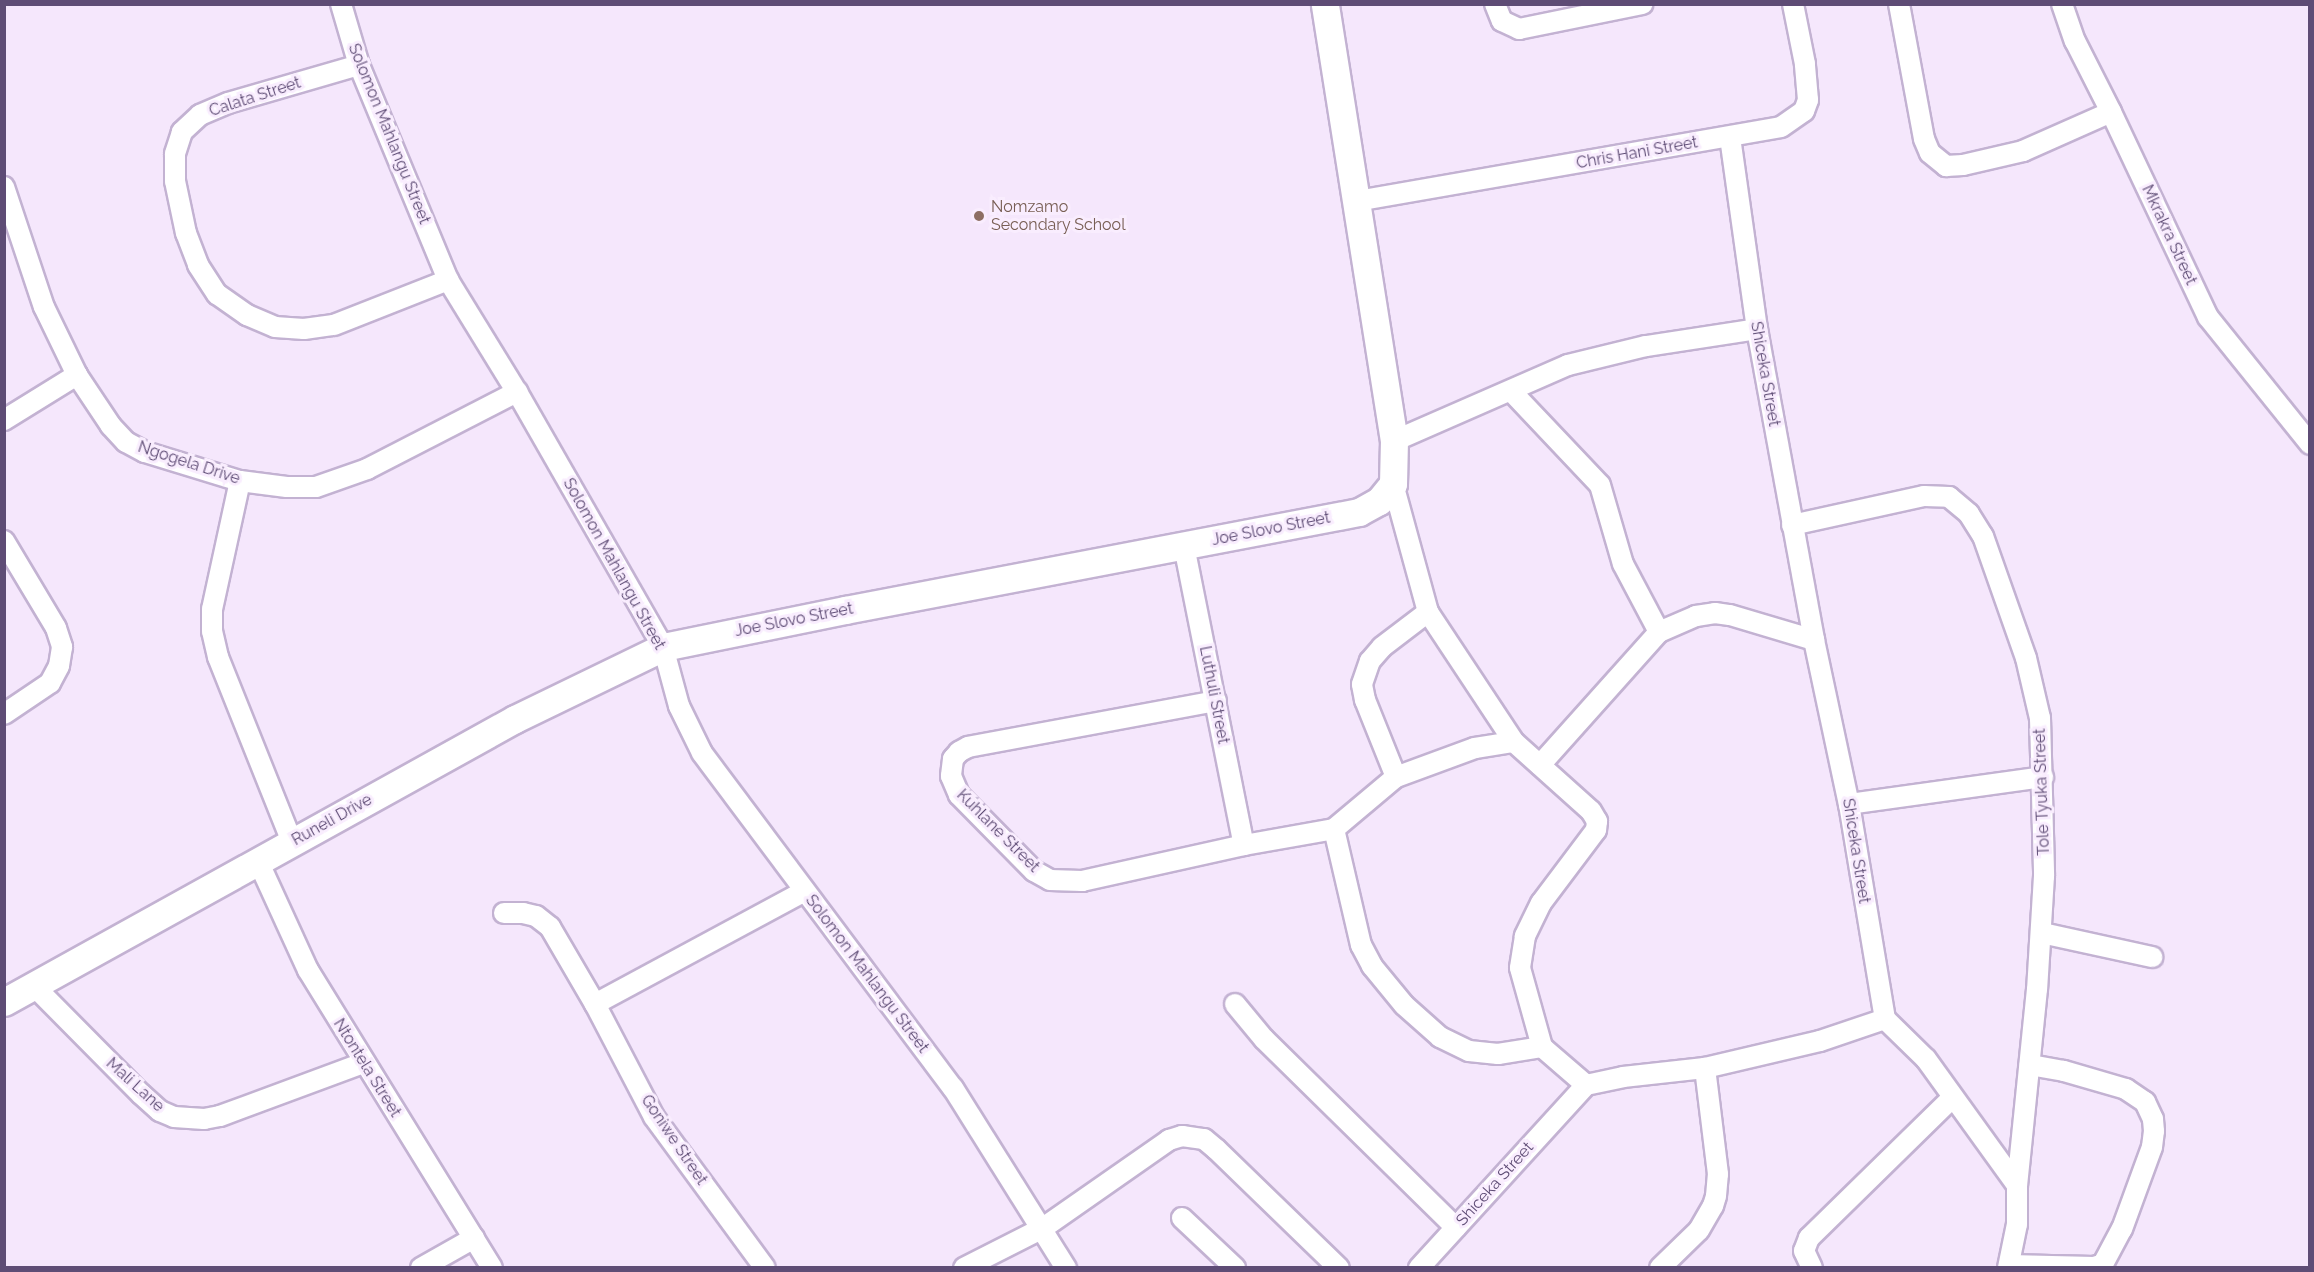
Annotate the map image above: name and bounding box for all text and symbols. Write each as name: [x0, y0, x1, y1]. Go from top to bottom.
street label: Solomon Mahlangu Street: [344, 41, 434, 227]
street label: Calata Street: [207, 73, 303, 121]
street label: Chris Hani Street: [1575, 133, 1699, 173]
street label: Mkrakra Street: [2137, 182, 2201, 288]
place label: Nomzamo Secondary School: [991, 197, 1126, 235]
marker: Nomzamo Secondary School: [972, 209, 986, 223]
street label: Shiceka Street: [1746, 320, 1784, 428]
street label: Ngogela Drive: [136, 437, 242, 489]
street label: Solomon Mahlangu Street: [559, 475, 669, 653]
street label: Joe Slovo Street: [1210, 508, 1332, 550]
street label: Joe Slovo Street: [733, 599, 855, 641]
street label: Luthuli Street: [1195, 644, 1233, 746]
street label: Tole Tyuka Street: [2030, 728, 2054, 856]
street label: Kuhlane Street: [953, 786, 1043, 876]
street label: Runeli Drive: [289, 790, 375, 850]
street label: Shiceka Street: [1838, 797, 1874, 905]
street label: Solomon Mahlangu Street: [801, 891, 933, 1057]
street label: Ntontela Street: [329, 1015, 405, 1121]
street label: Mali Lane: [102, 1054, 168, 1116]
street label: Goniwe Street: [637, 1091, 711, 1189]
street label: Shiceka Street: [1452, 1138, 1538, 1230]

